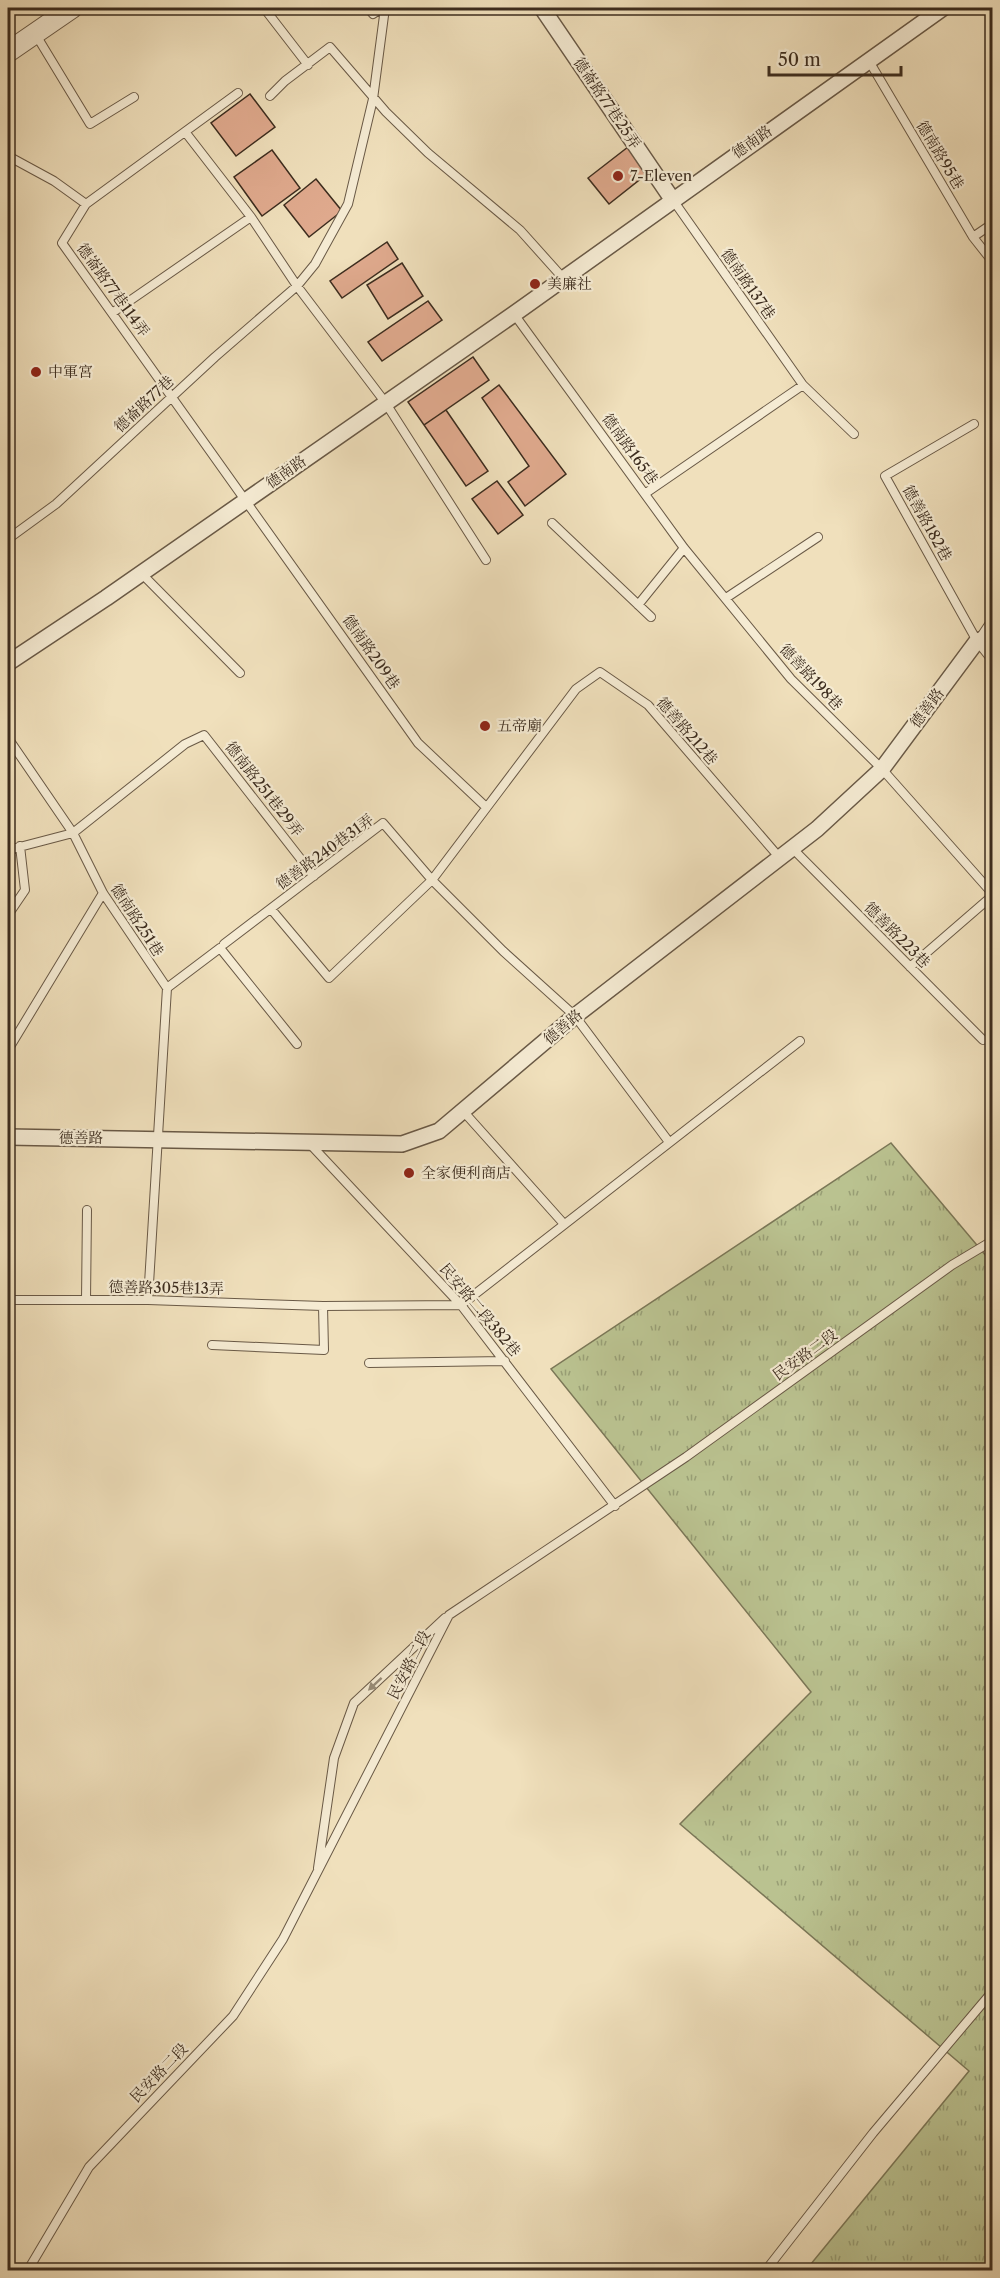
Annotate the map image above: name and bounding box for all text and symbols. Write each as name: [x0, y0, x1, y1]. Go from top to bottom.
scale bar: [769, 39, 901, 77]
text: 50 m: [778, 49, 821, 71]
street label: 德崙路77巷25弄: [570, 53, 645, 152]
street label: 德南路95巷: [912, 117, 968, 193]
street label: 德南路: [728, 121, 776, 162]
place label: 7-Eleven: [630, 166, 693, 185]
marker: 7-Eleven: [611, 169, 625, 183]
street label: 德崙路77巷114弄: [73, 239, 154, 340]
street label: 德南路137巷: [717, 245, 780, 323]
place label: 美廉社: [547, 274, 592, 293]
marker: 美廉社: [528, 277, 542, 291]
place label: 中軍宮: [48, 362, 93, 381]
marker: 中軍宮: [29, 365, 43, 379]
street label: 德崙路77巷: [110, 371, 177, 436]
street label: 德南路165巷: [598, 409, 663, 488]
street label: 德南路: [262, 451, 310, 492]
street label: 德善路182巷: [899, 481, 956, 564]
street label: 德南路209巷: [339, 611, 404, 693]
street label: 德善路198巷: [776, 639, 847, 714]
street label: 德善路: [905, 684, 948, 731]
street label: 德善路212巷: [653, 693, 722, 768]
place label: 五帝廟: [497, 716, 542, 735]
marker: 五帝廟: [478, 719, 492, 733]
street label: 德南路251巷29弄: [221, 737, 307, 840]
street label: 德善路240巷31弄: [272, 810, 377, 893]
street label: 德南路251巷: [107, 880, 168, 960]
street label: 德善路223巷: [860, 898, 934, 972]
street label: 德善路: [539, 1005, 586, 1048]
street label: 德善路: [58, 1128, 104, 1147]
place label: 全家便利商店: [421, 1163, 511, 1182]
marker: 全家便利商店: [402, 1166, 416, 1180]
street label: 民安路二段382巷: [436, 1259, 525, 1360]
street label: 德善路305巷13弄: [108, 1277, 224, 1298]
street label: 民安路二段: [769, 1325, 841, 1384]
street label: 民安路二段: [383, 1627, 434, 1703]
one-way arrow: [368, 1676, 382, 1690]
street label: 民安路二段: [126, 2039, 192, 2106]

